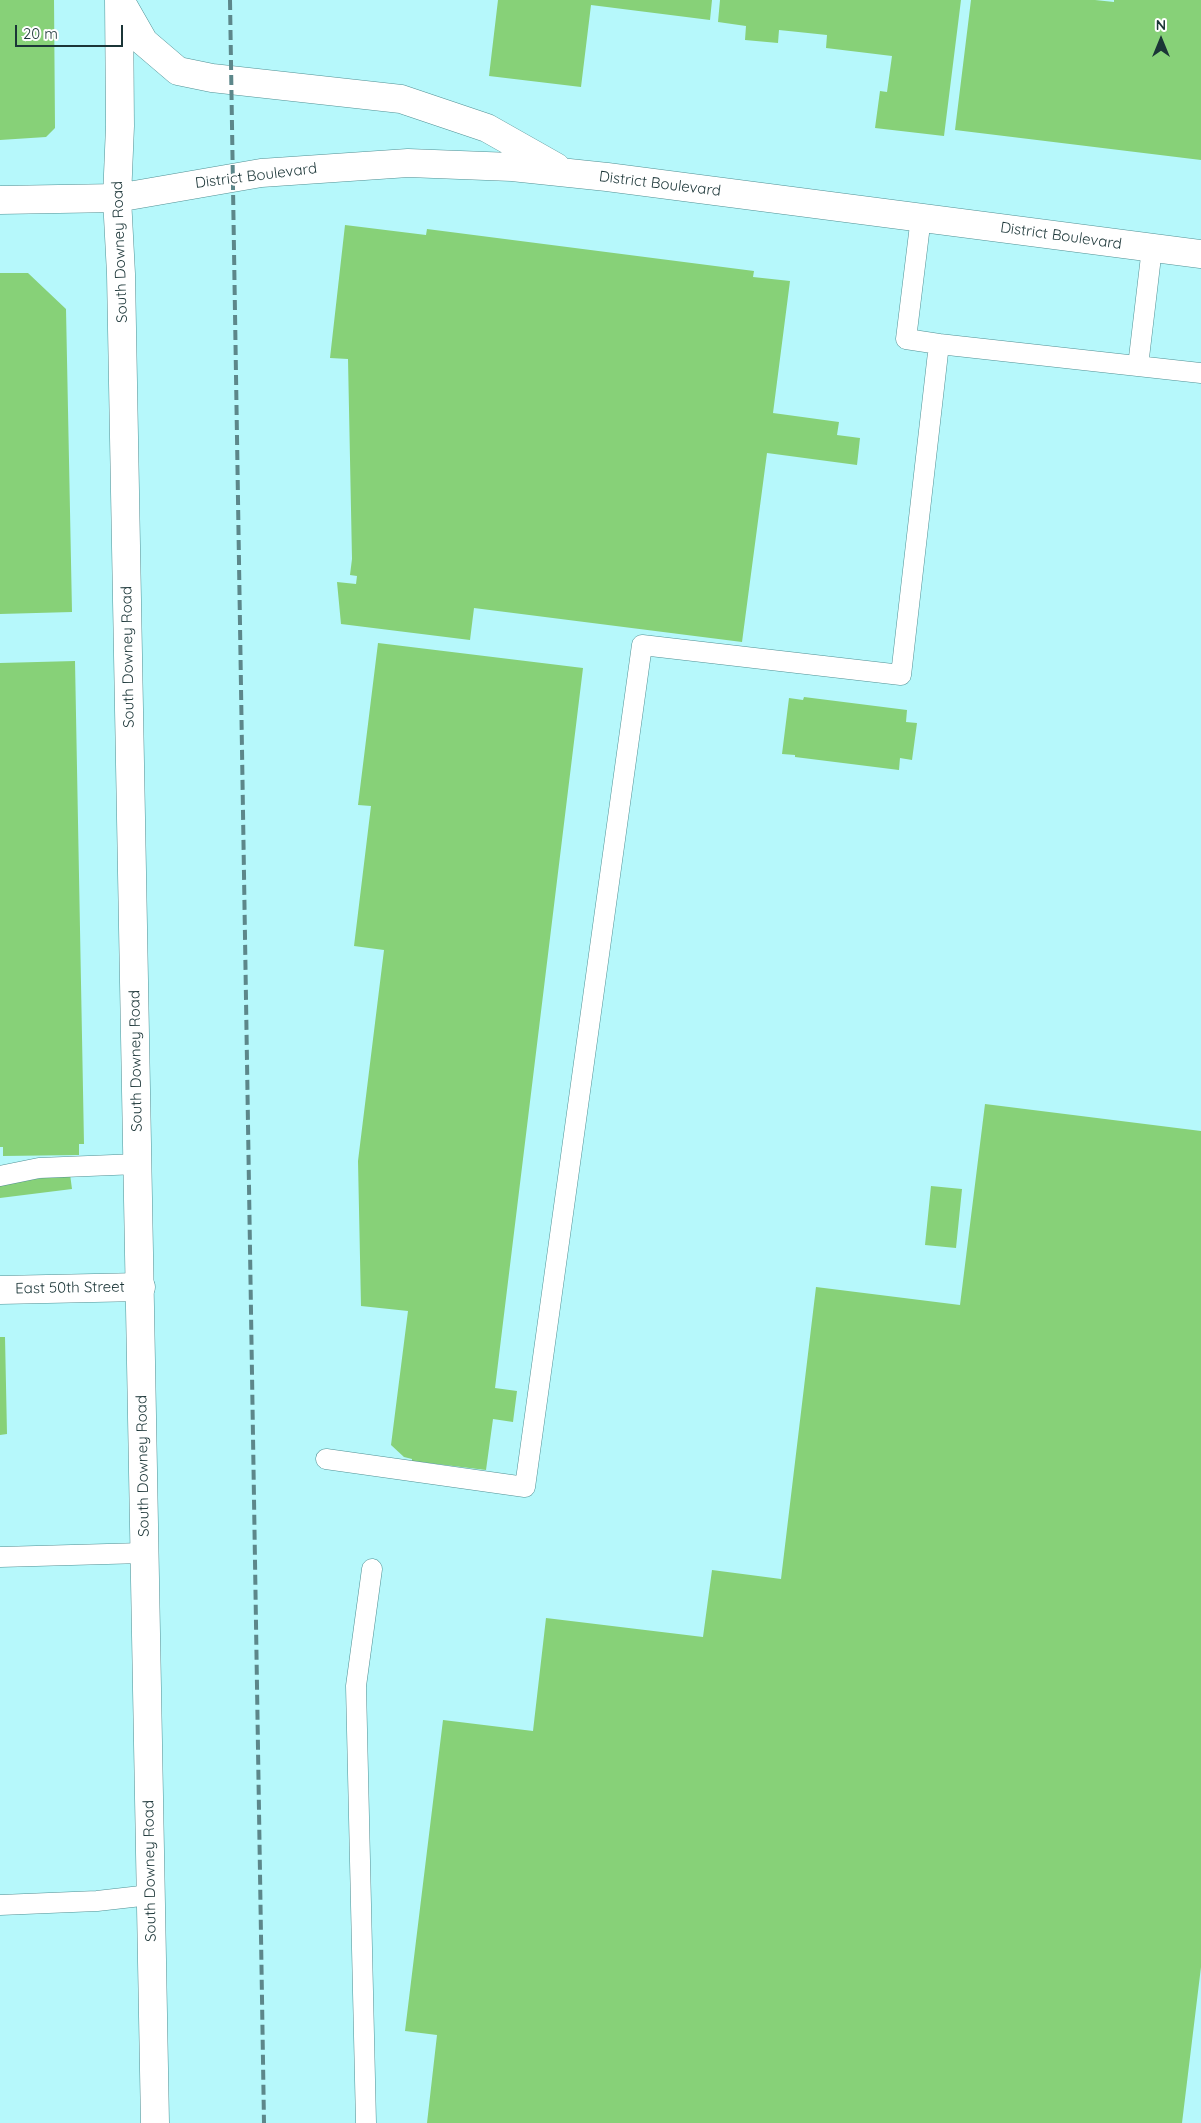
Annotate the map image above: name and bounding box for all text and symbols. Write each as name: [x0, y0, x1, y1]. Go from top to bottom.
scale bar: [18, 15, 125, 47]
north arrow: [1136, 15, 1186, 65]
text: N: [1156, 16, 1166, 34]
text: 20 m: [23, 24, 58, 43]
street label: District Boulevard: [194, 160, 318, 192]
street label: District Boulevard: [598, 168, 722, 200]
street label: South Downey Road: [109, 181, 131, 323]
street label: District Boulevard: [999, 219, 1123, 253]
street label: South Downey Road: [118, 586, 138, 728]
street label: South Downey Road: [126, 990, 146, 1132]
street label: East 50th Street: [15, 1278, 125, 1298]
street label: South Downey Road: [133, 1395, 153, 1537]
street label: South Downey Road: [140, 1800, 160, 1942]

